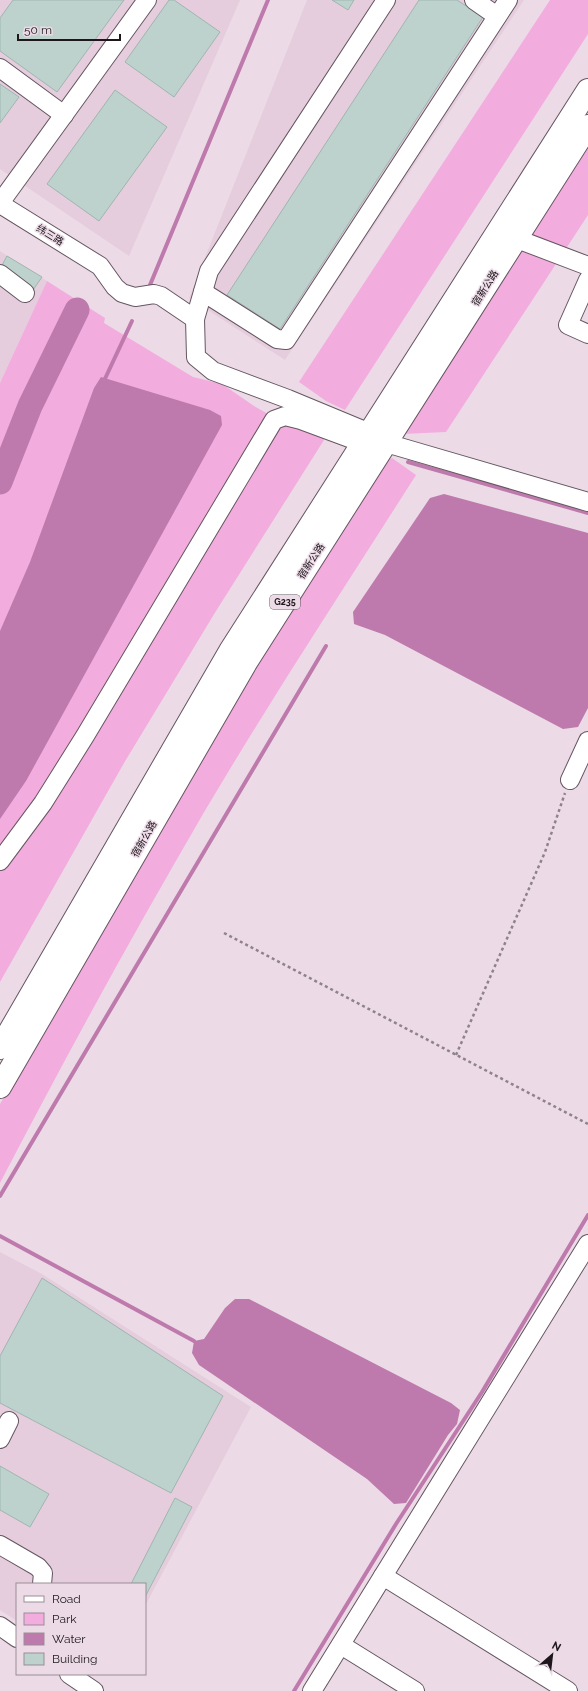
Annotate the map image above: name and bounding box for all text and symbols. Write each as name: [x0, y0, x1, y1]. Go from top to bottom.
scale bar: [18, 16, 120, 42]
text: 50 m: [24, 23, 52, 37]
street label: 纬三路: [34, 222, 66, 248]
street label: 宿新公路: [470, 268, 500, 308]
street label: 宿新公路: [295, 541, 327, 581]
road number: G235: [270, 595, 300, 609]
street label: 宿新公路: [129, 819, 159, 859]
legend: [16, 1583, 146, 1675]
text: Road: [52, 1592, 81, 1606]
text: Park: [52, 1612, 77, 1626]
text: Water: [52, 1632, 86, 1646]
north arrow: [532, 1635, 572, 1675]
text: N: [550, 1639, 563, 1654]
text: Building: [52, 1652, 98, 1666]

